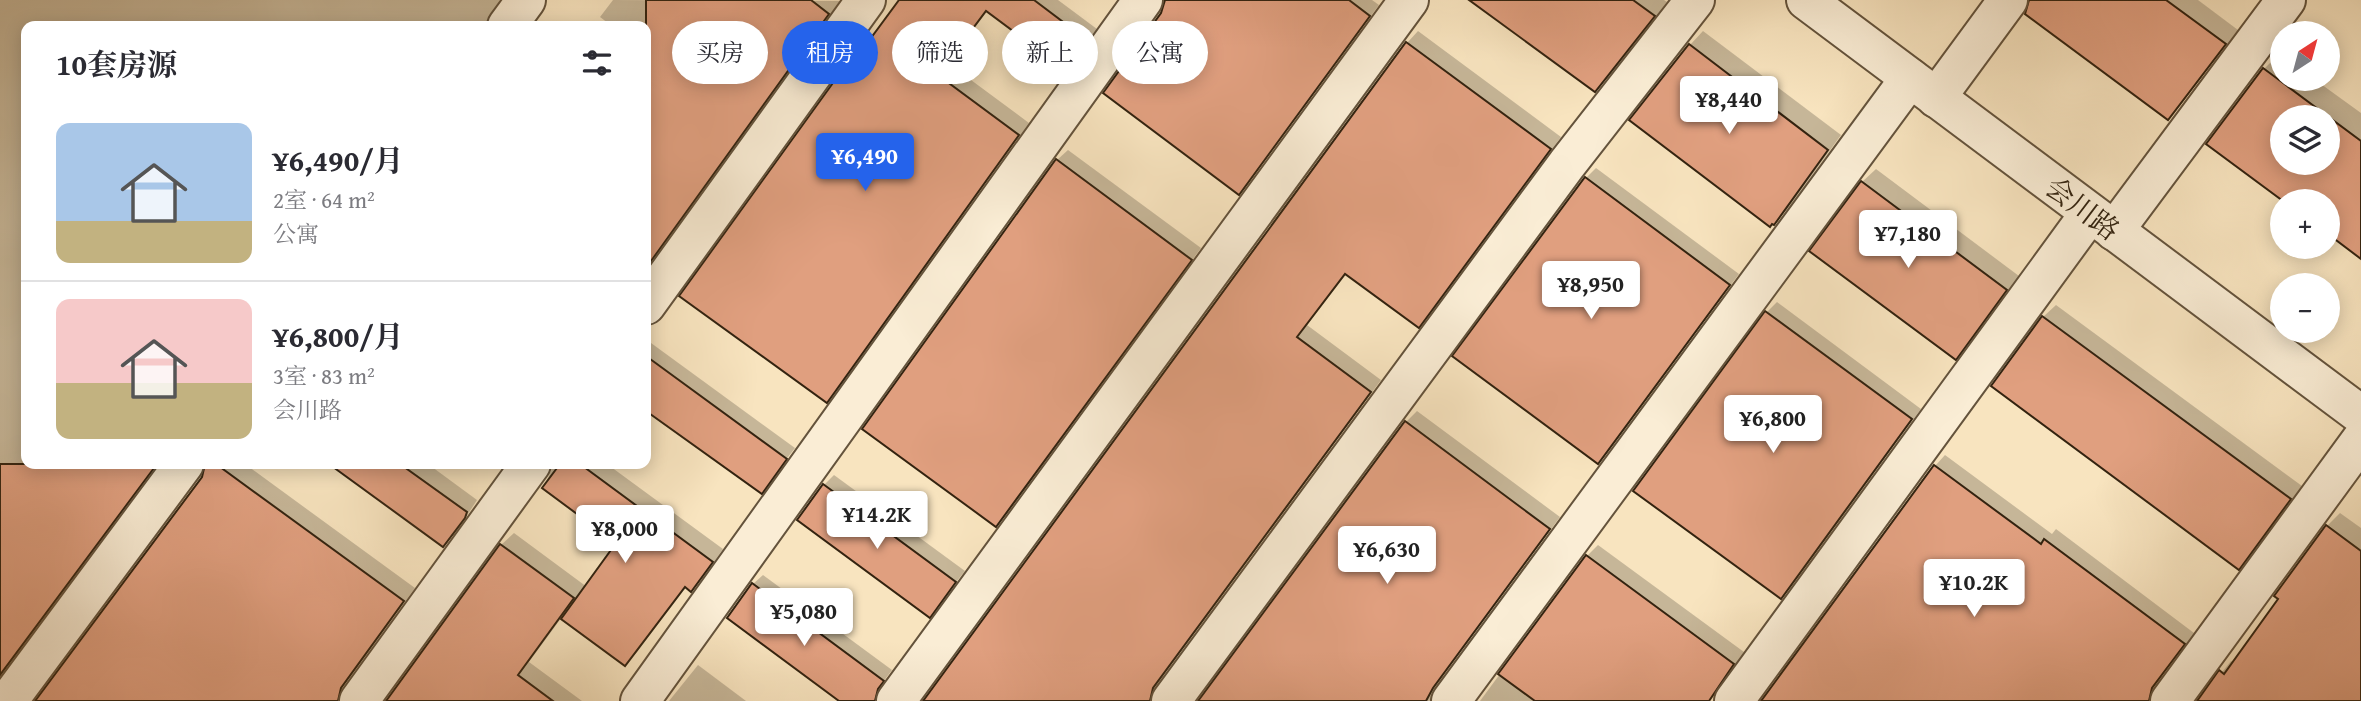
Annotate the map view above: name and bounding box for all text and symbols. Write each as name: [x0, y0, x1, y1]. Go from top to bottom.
chip: 买房: [672, 21, 768, 84]
chip: 租房: [782, 21, 878, 84]
chip: 筛选: [892, 21, 988, 84]
chip: 新上: [1002, 21, 1098, 84]
chip: 公寓: [1112, 21, 1208, 84]
north arrow: [2270, 21, 2340, 91]
map controls: [2270, 21, 2340, 343]
text: 10套房源: [56, 42, 177, 86]
icon: filters: [578, 44, 616, 82]
pin: ¥8,440: [1672, 76, 1786, 136]
text: ¥8,440: [1696, 82, 1762, 115]
button: layers: [2270, 105, 2340, 175]
pin: ¥6,490: [808, 134, 922, 193]
text: ¥6,490/月: [273, 138, 404, 182]
text: ¥6,490: [832, 139, 898, 172]
icon: home: [112, 151, 196, 235]
street label: 会川路: [2037, 166, 2129, 250]
text: 2室 · 64 m²: [273, 183, 375, 216]
button: +: [2270, 189, 2340, 259]
pin: ¥7,180: [1851, 210, 1965, 270]
text: ¥7,180: [1875, 216, 1941, 249]
text: 公寓: [273, 217, 319, 250]
pin: ¥8,950: [1534, 262, 1648, 321]
text: ¥8,950: [1558, 267, 1624, 300]
button: −: [2270, 273, 2340, 343]
text: ¥6,800/月: [273, 314, 404, 358]
icon: home: [112, 327, 196, 411]
text: 3室 · 83 m²: [273, 359, 375, 392]
text: 会川路: [273, 393, 342, 426]
pin: ¥6,800: [1716, 396, 1830, 455]
text: ¥6,800: [1740, 401, 1806, 434]
pin: ¥14.2K: [820, 491, 934, 551]
text: ¥14.2K: [843, 497, 911, 530]
pin: ¥8,000: [568, 505, 682, 565]
text: ¥8,000: [592, 511, 658, 544]
pin: ¥6,630: [1330, 526, 1444, 586]
text: ¥6,630: [1354, 532, 1420, 565]
pin: ¥10.2K: [1917, 560, 2031, 619]
text: ¥10.2K: [1940, 565, 2008, 598]
pin: ¥5,080: [747, 588, 861, 648]
text: ¥5,080: [771, 594, 837, 627]

